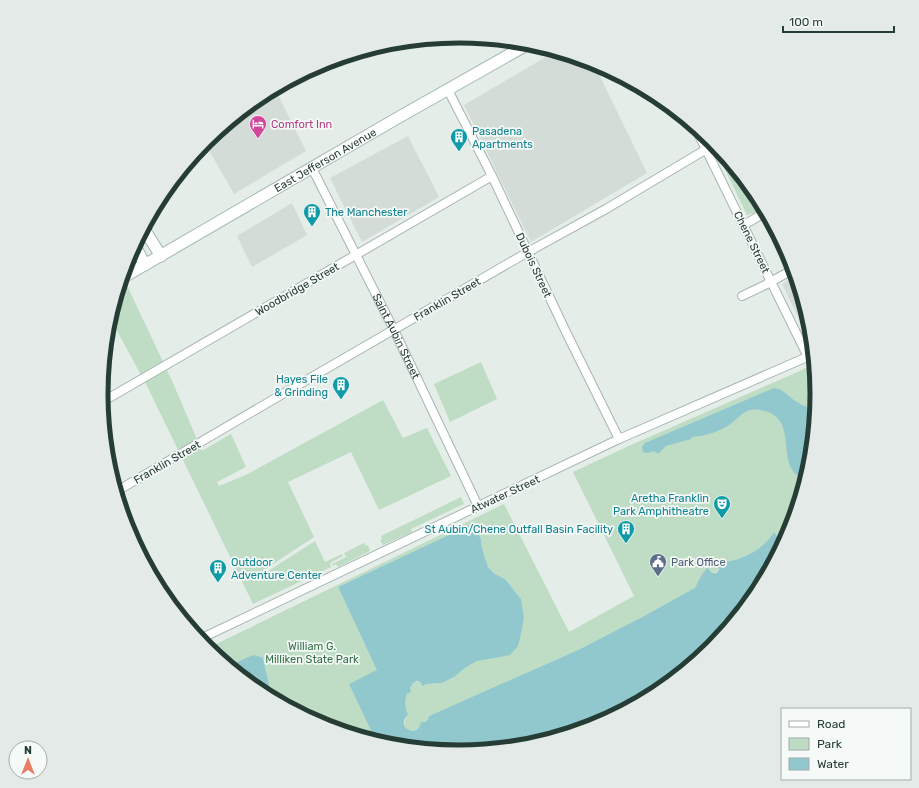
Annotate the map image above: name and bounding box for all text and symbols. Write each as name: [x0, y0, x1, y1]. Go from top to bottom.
scale bar: [783, 8, 894, 34]
text: 100 m: [789, 15, 823, 29]
hotel icon: Comfort Inn: [248, 114, 268, 139]
place label: Comfort Inn: [271, 118, 332, 131]
place label: Pasadena Apartments: [472, 125, 533, 151]
street label: East Jefferson Avenue: [272, 126, 379, 195]
building icon: Pasadena Apartments: [449, 127, 469, 152]
building icon: The Manchester: [302, 202, 322, 227]
place label: The Manchester: [325, 206, 408, 219]
street label: Chene Street: [731, 209, 772, 276]
street label: Dubois Street: [513, 231, 554, 300]
street label: Woodbridge Street: [253, 260, 342, 319]
street label: Franklin Street: [411, 275, 484, 324]
street label: Saint Aubin Street: [370, 291, 423, 382]
place label: Hayes File & Grinding: [274, 373, 328, 399]
building icon: Hayes File & Grinding: [331, 375, 351, 400]
street label: Franklin Street: [131, 438, 204, 487]
street label: Atwater Street: [468, 472, 543, 516]
place label: Aretha Franklin Park Amphitheatre: [613, 492, 709, 518]
theatre icon: Aretha Franklin Park Amphitheatre: [712, 494, 732, 519]
building icon: St Aubin/Chene Outfall Basin Facility: [616, 519, 636, 544]
place label: St Aubin/Chene Outfall Basin Facility: [425, 523, 613, 536]
public building icon: Park Office: [648, 552, 668, 577]
place label: Outdoor Adventure Center: [231, 556, 323, 582]
place label: Park Office: [671, 556, 726, 569]
building icon: Outdoor Adventure Center: [208, 558, 228, 583]
park label: William G. Milliken State Park: [265, 640, 359, 666]
legend: [781, 708, 911, 780]
text: Road: [817, 717, 845, 731]
text: Park: [817, 737, 843, 751]
north arrow: [8, 740, 48, 780]
text: N: [24, 744, 32, 757]
text: Water: [817, 757, 849, 771]

